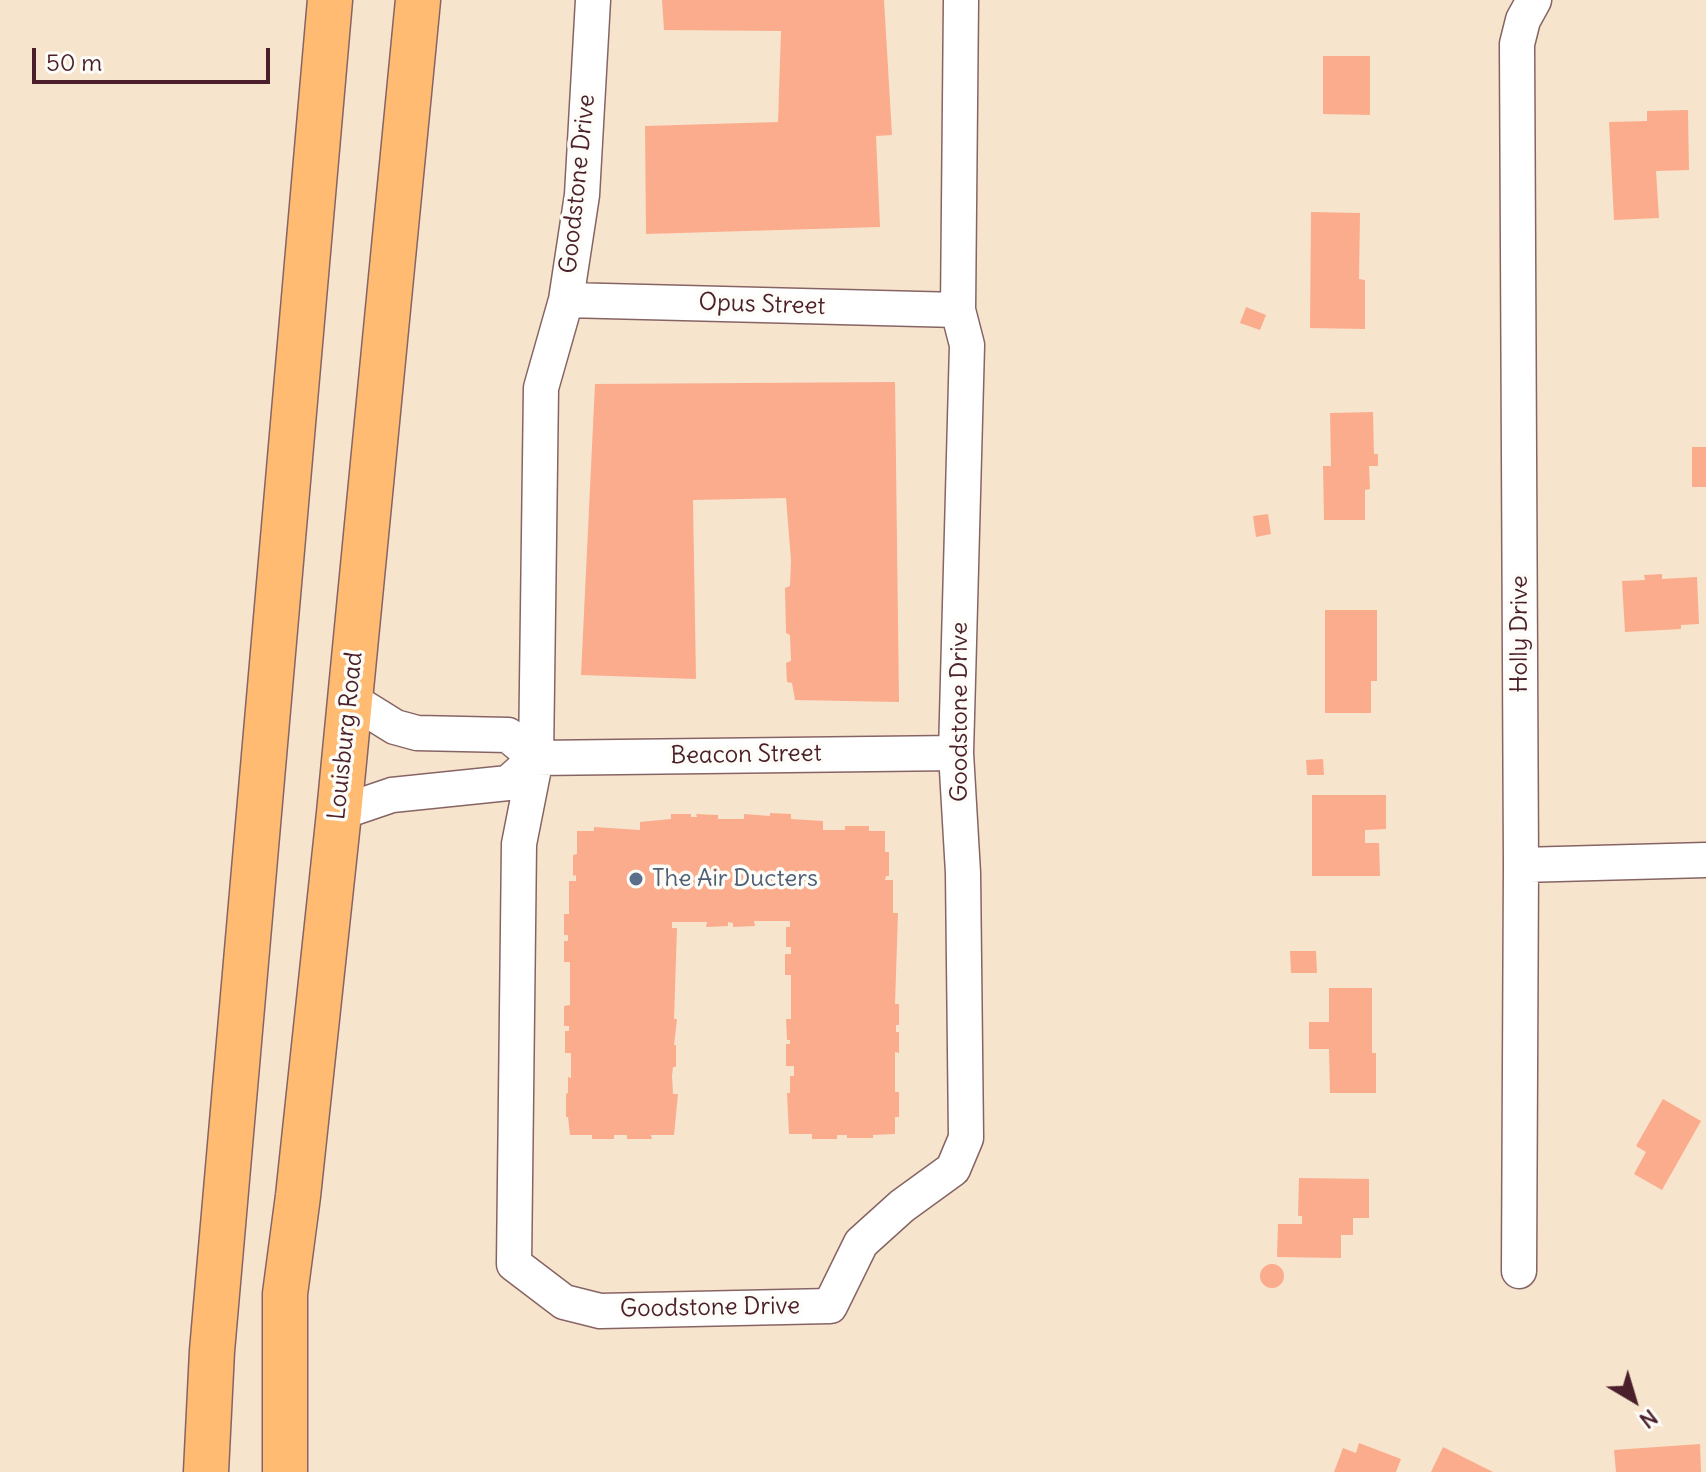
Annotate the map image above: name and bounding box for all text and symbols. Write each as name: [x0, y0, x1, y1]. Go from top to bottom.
scale bar: [36, 32, 274, 82]
text: 50 m: [46, 47, 102, 77]
street label: Goodstone Drive: [554, 93, 602, 275]
street label: Opus Street: [698, 288, 826, 322]
street label: Holly Drive: [1506, 575, 1534, 693]
street label: Goodstone Drive: [946, 622, 974, 802]
street label: Louisburg Road: [323, 651, 369, 821]
street label: Beacon Street: [670, 739, 822, 771]
place label: The Air Ducters: [652, 865, 818, 893]
marker: The Air Ducters: [627, 870, 645, 888]
street label: Goodstone Drive: [620, 1292, 800, 1324]
north arrow: [1594, 1360, 1674, 1440]
text: N: [1634, 1403, 1663, 1435]

